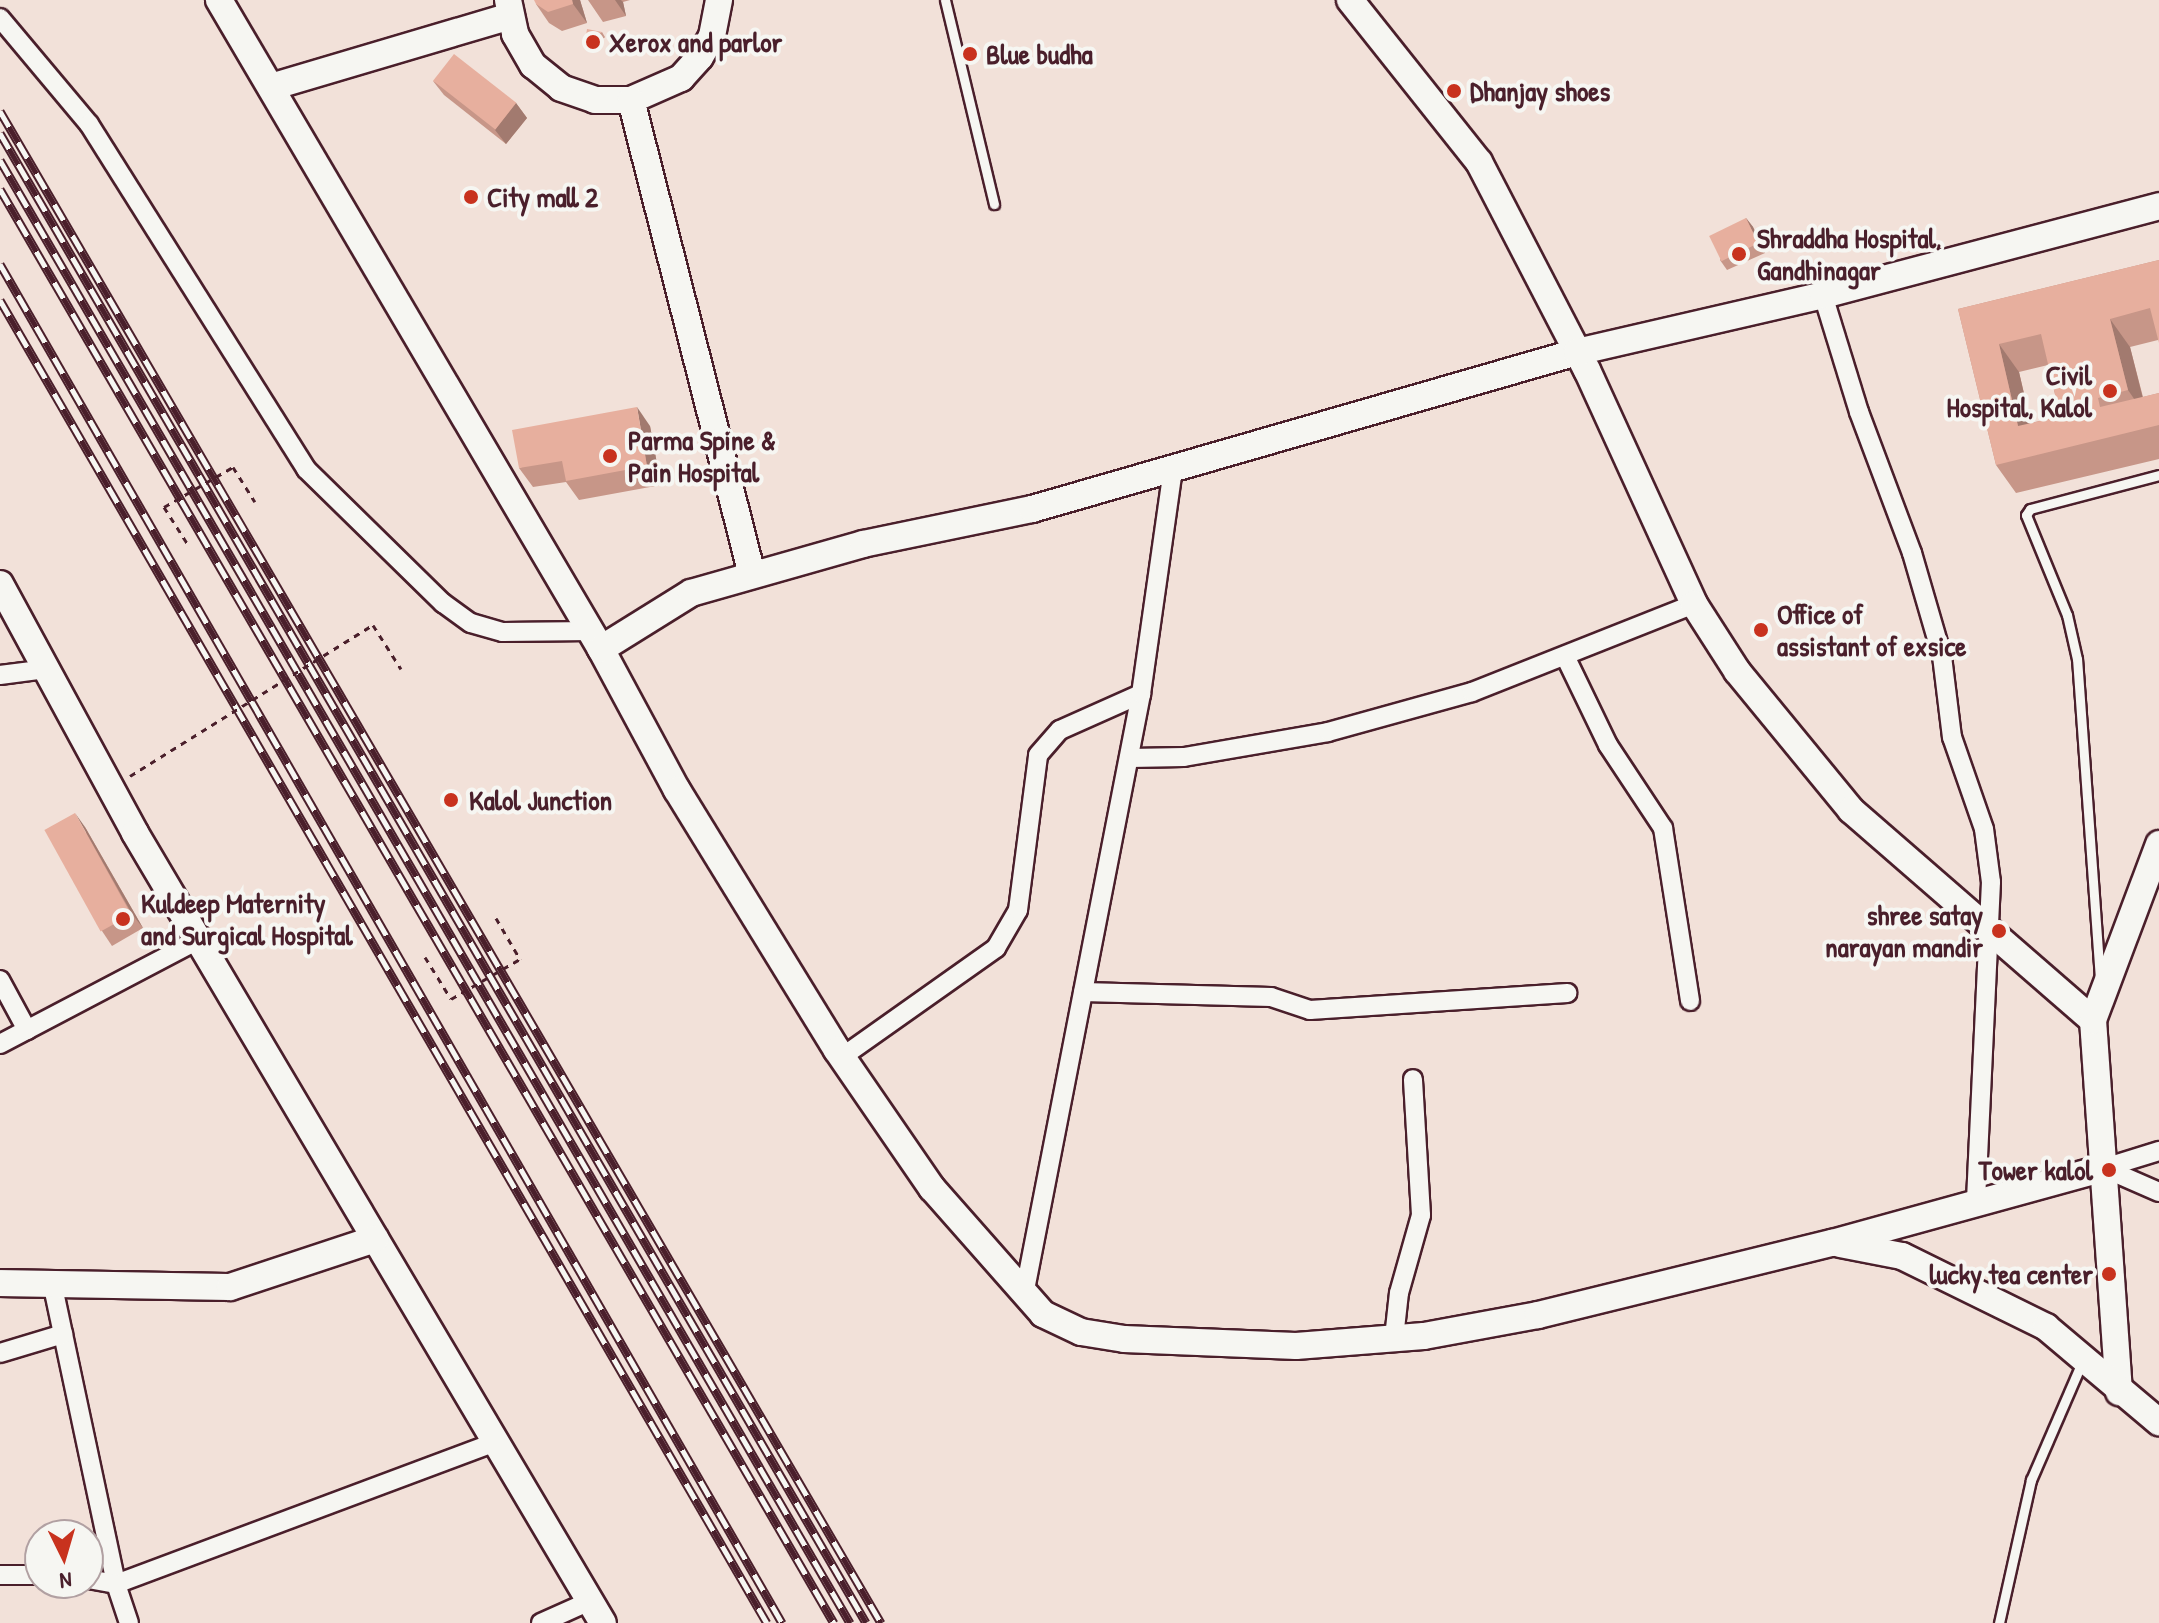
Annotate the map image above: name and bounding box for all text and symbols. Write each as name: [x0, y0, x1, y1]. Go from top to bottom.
place label: Xerox and parlor: [609, 25, 782, 59]
marker: Xerox and parlor: [584, 33, 602, 51]
place label: Blue budha: [986, 37, 1093, 71]
marker: Blue budha: [961, 45, 979, 63]
place label: Dhanjay shoes: [1470, 74, 1610, 108]
marker: Dhanjay shoes: [1445, 82, 1463, 100]
place label: City mall 2: [487, 180, 598, 214]
marker: City mall 2: [462, 188, 480, 206]
place label: Shraddha Hospital, Gandhinagar: [1757, 221, 1942, 287]
marker: Shraddha Hospital, Gandhinagar: [1728, 243, 1750, 265]
place label: Civil Hospital, Kalol: [1947, 358, 2092, 424]
marker: Civil Hospital, Kalol: [2099, 380, 2121, 402]
place label: Parma Spine & Pain Hospital: [628, 423, 776, 489]
marker: Parma Spine & Pain Hospital: [599, 445, 621, 467]
place label: Office of assistant of exsice: [1777, 597, 1966, 663]
marker: Office of assistant of exsice: [1752, 621, 1770, 639]
place label: Kalol Junction: [469, 783, 612, 817]
marker: Kalol Junction: [440, 789, 462, 811]
place label: Kuldeep Maternity and Surgical Hospital: [141, 886, 353, 952]
place label: shree satay narayan mandir: [1825, 898, 1983, 964]
marker: Kuldeep Maternity and Surgical Hospital: [112, 908, 134, 930]
marker: shree satay narayan mandir: [1990, 922, 2008, 940]
place label: Tower kalol: [1979, 1153, 2093, 1187]
marker: Tower kalol: [2100, 1161, 2118, 1179]
place label: lucky tea center: [1929, 1257, 2093, 1291]
marker: lucky tea center: [2100, 1265, 2118, 1283]
north arrow: [24, 1519, 104, 1599]
text: N: [59, 1565, 73, 1596]

